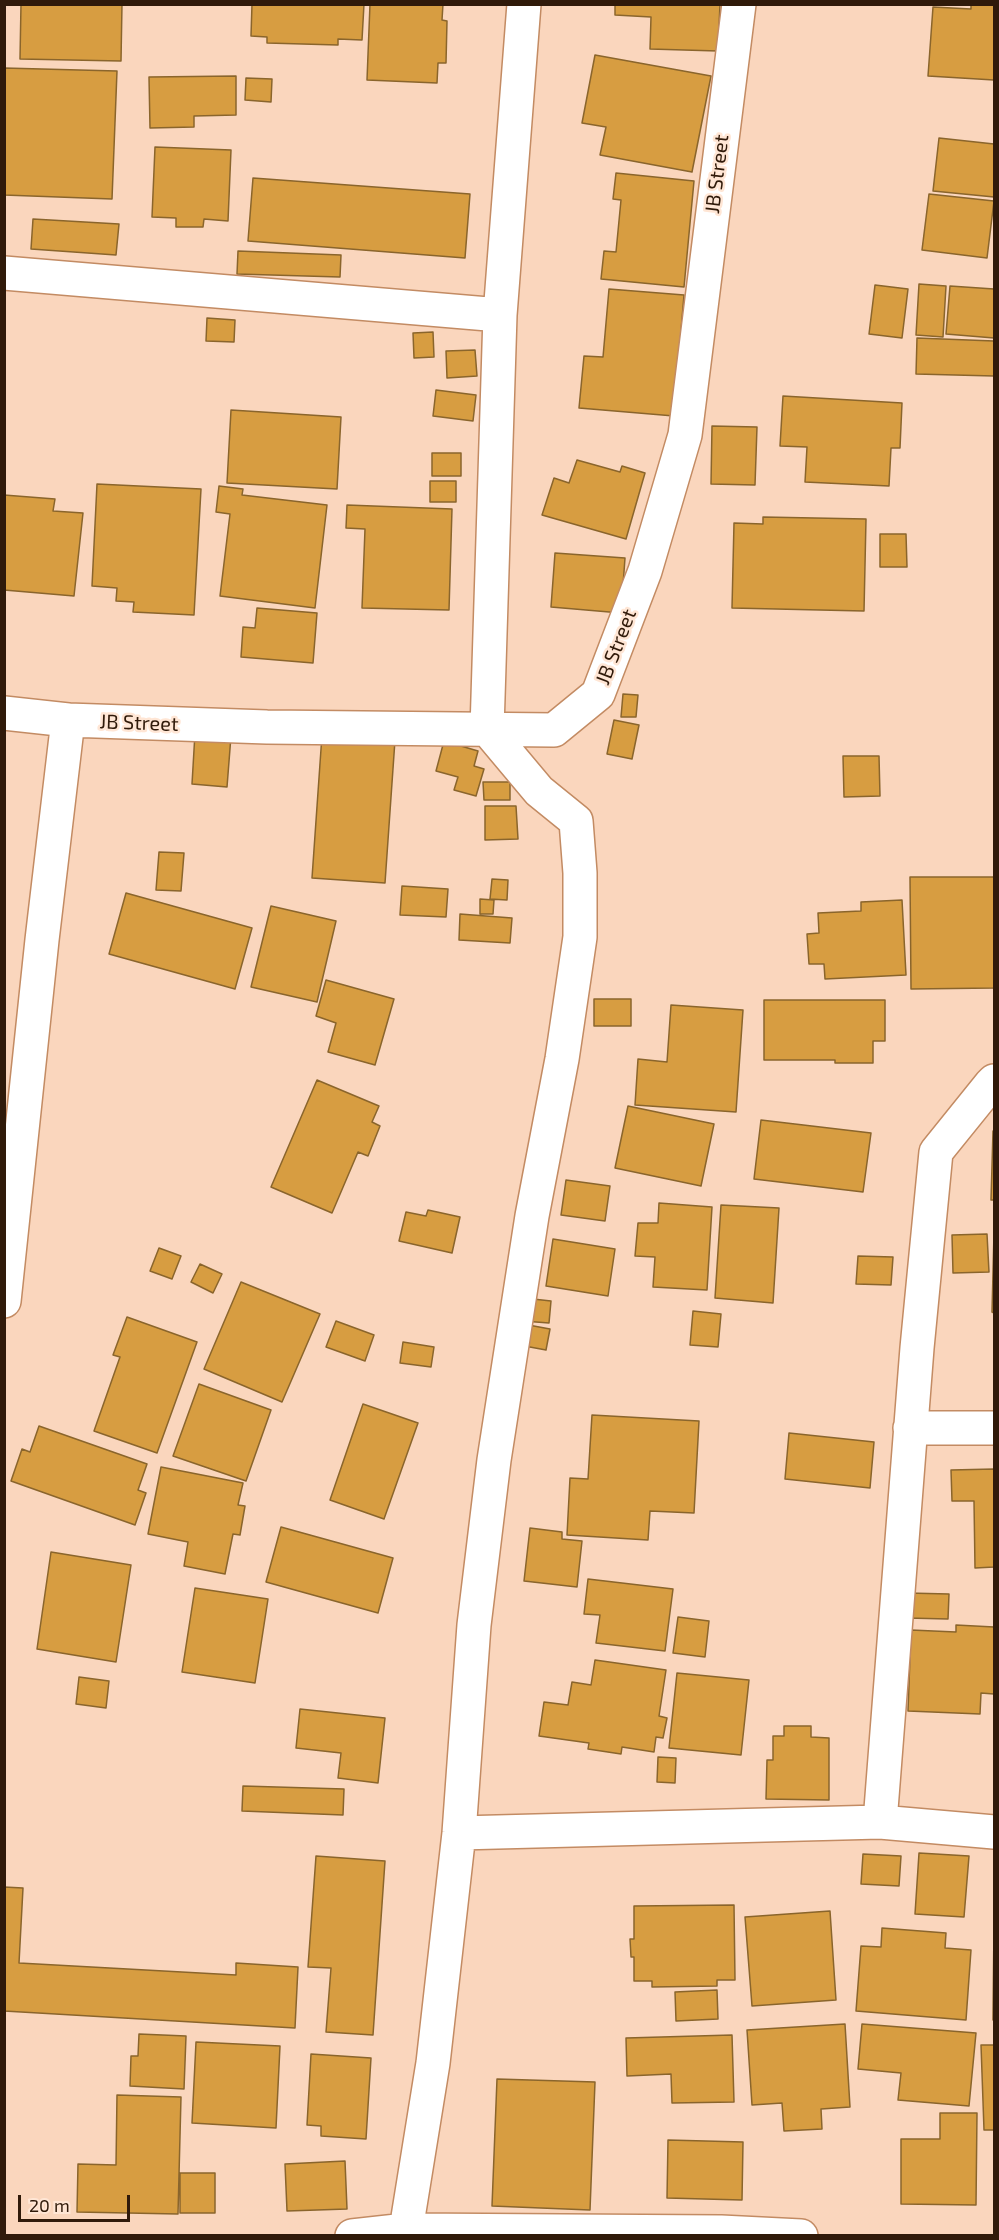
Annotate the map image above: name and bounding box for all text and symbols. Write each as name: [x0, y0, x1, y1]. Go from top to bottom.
street label: JB Street: [700, 133, 734, 215]
street label: JB Street: [591, 606, 641, 688]
street label: JB Street: [99, 710, 179, 736]
scale bar: [21, 2183, 134, 2221]
text: 20 m: [29, 2194, 70, 2216]

